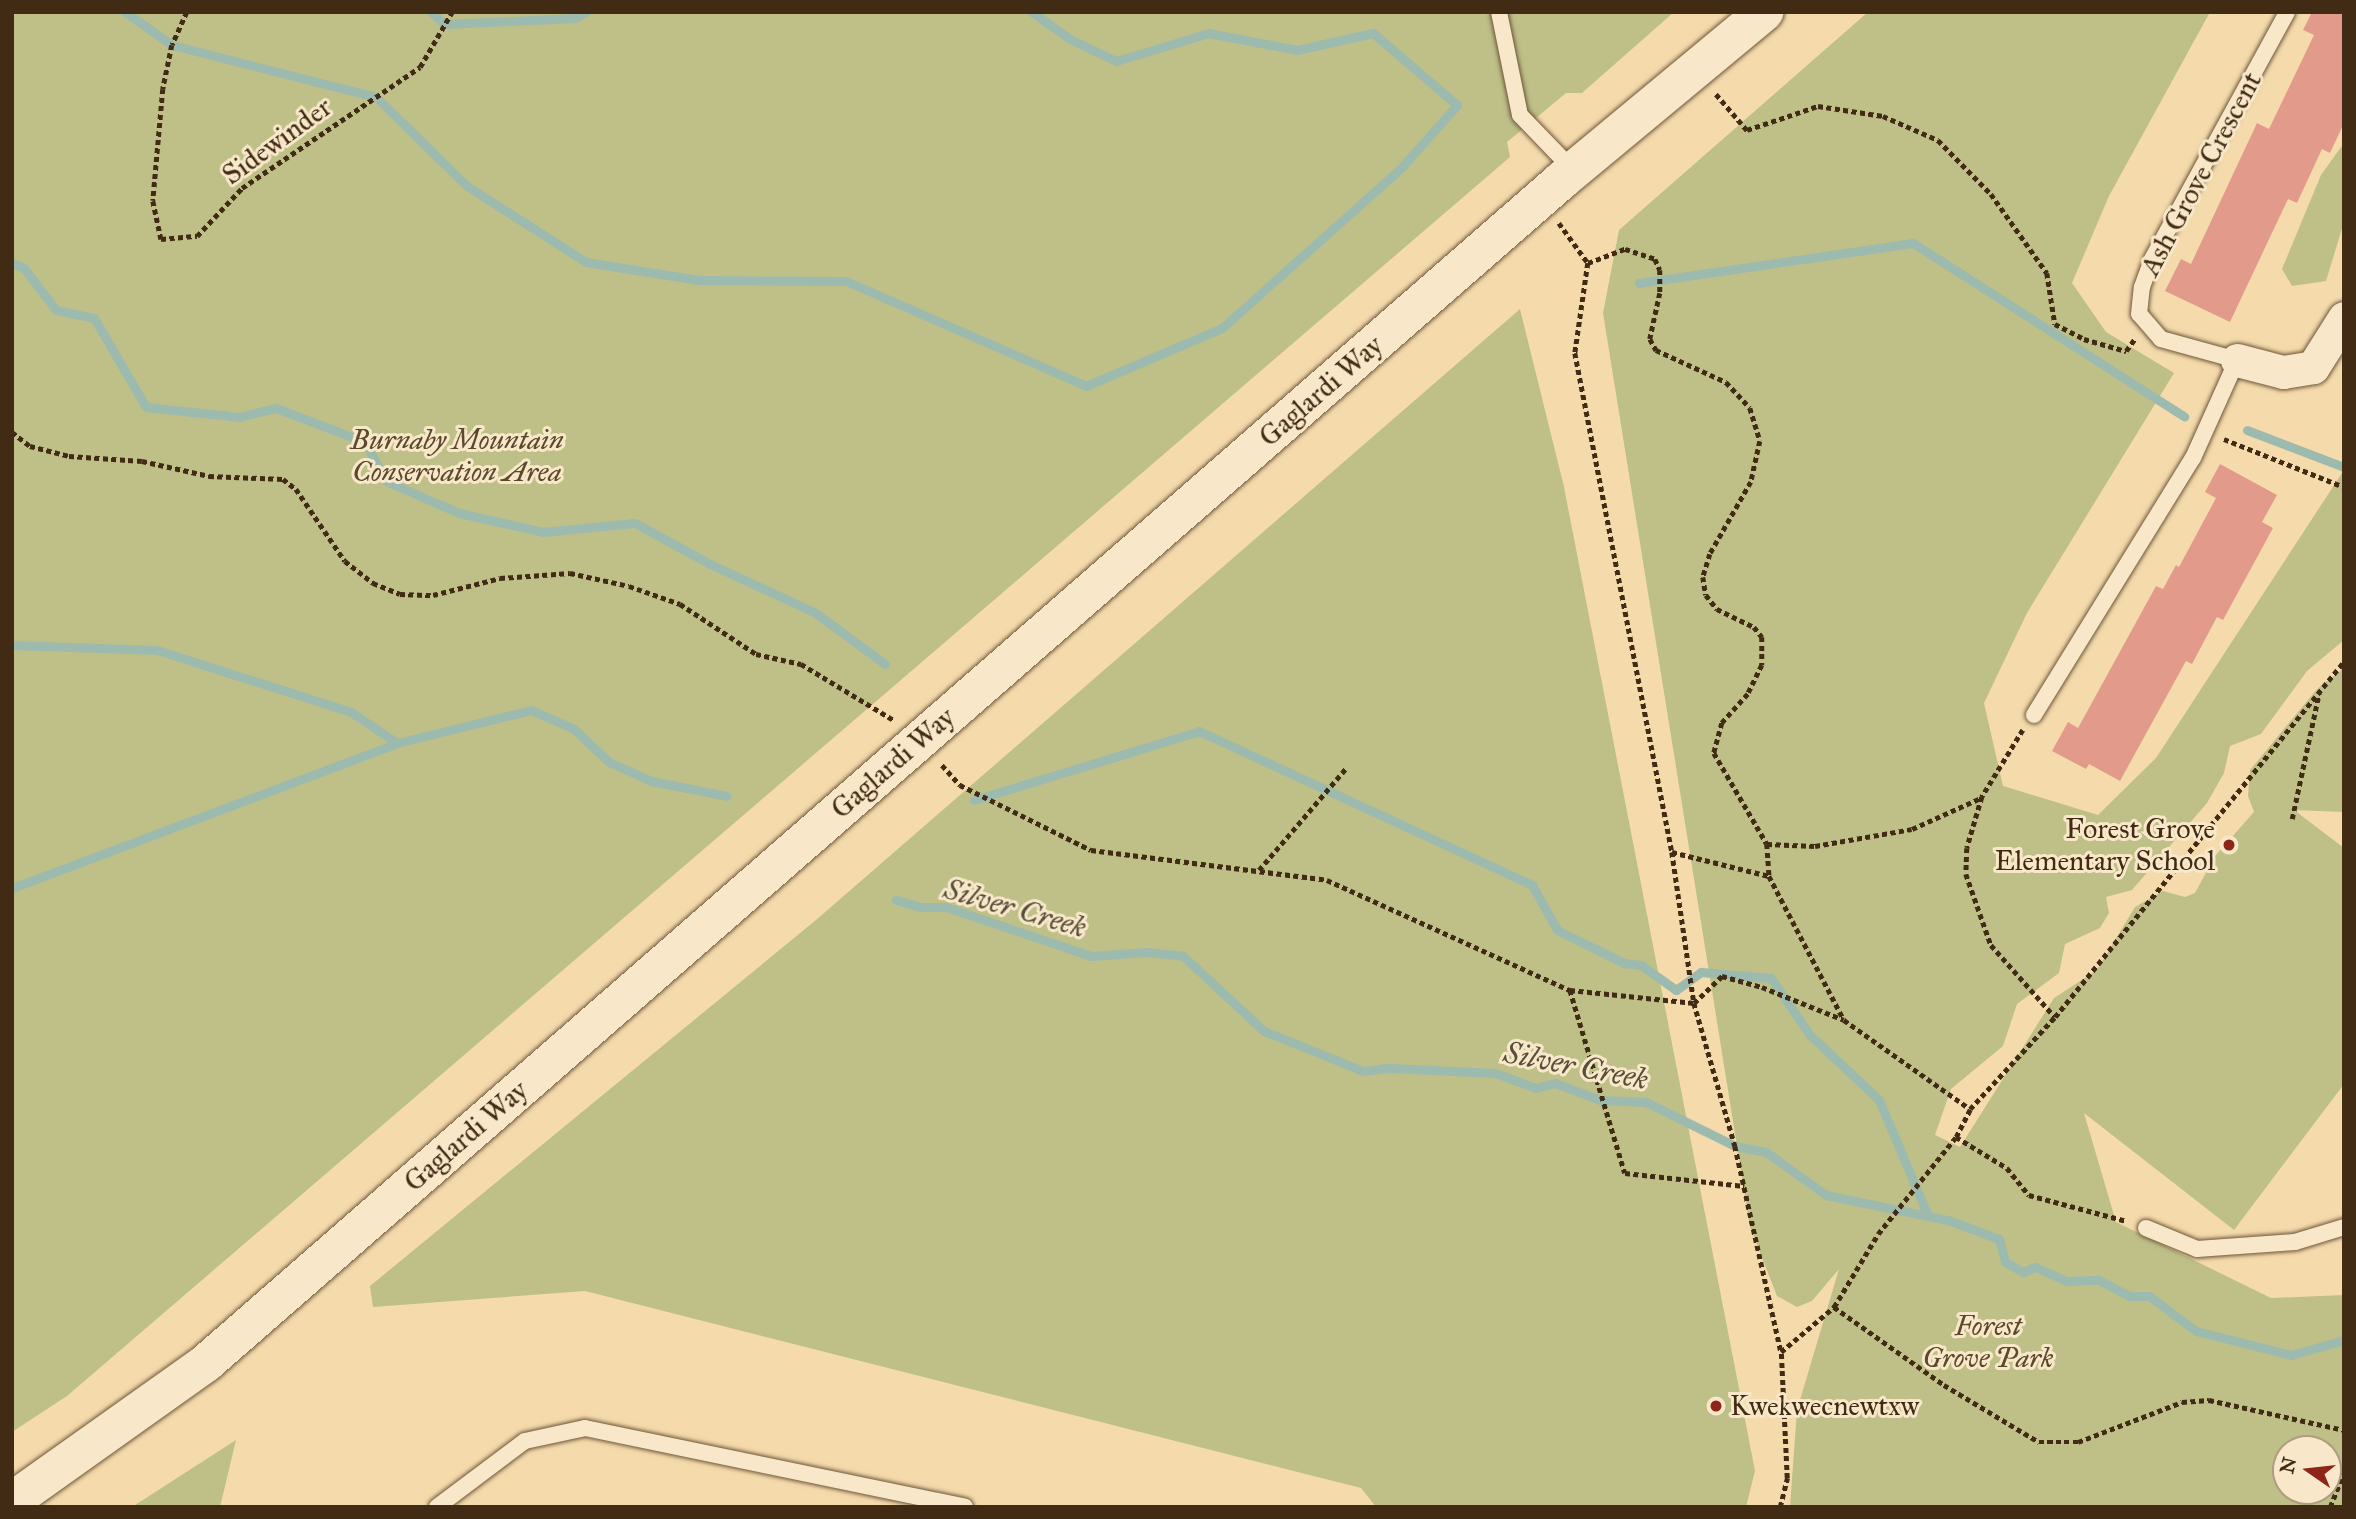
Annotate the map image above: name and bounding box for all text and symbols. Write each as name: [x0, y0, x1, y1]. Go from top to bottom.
street label: Ash Grove Crescent: [2133, 66, 2269, 282]
street label: Sidewinder: [216, 90, 338, 192]
street label: Gaglardi Way: [1252, 328, 1390, 454]
park label: Burnaby Mountain Conservation Area: [350, 423, 564, 489]
street label: Gaglardi Way: [824, 700, 962, 826]
place label: Forest Grove Elementary School: [1995, 812, 2215, 878]
marker: Forest Grove Elementary School: [2221, 837, 2237, 853]
water label: Silver Creek: [940, 871, 1090, 945]
water label: Silver Creek: [1501, 1034, 1651, 1098]
street label: Gaglardi Way: [397, 1073, 535, 1199]
park label: Forest Grove Park: [1923, 1309, 2053, 1375]
place label: Kwekwecnewtxw: [1730, 1389, 1919, 1423]
marker: Kwekwecnewtxw: [1708, 1398, 1724, 1414]
north arrow: [2272, 1435, 2342, 1505]
text: N: [2275, 1455, 2301, 1476]

